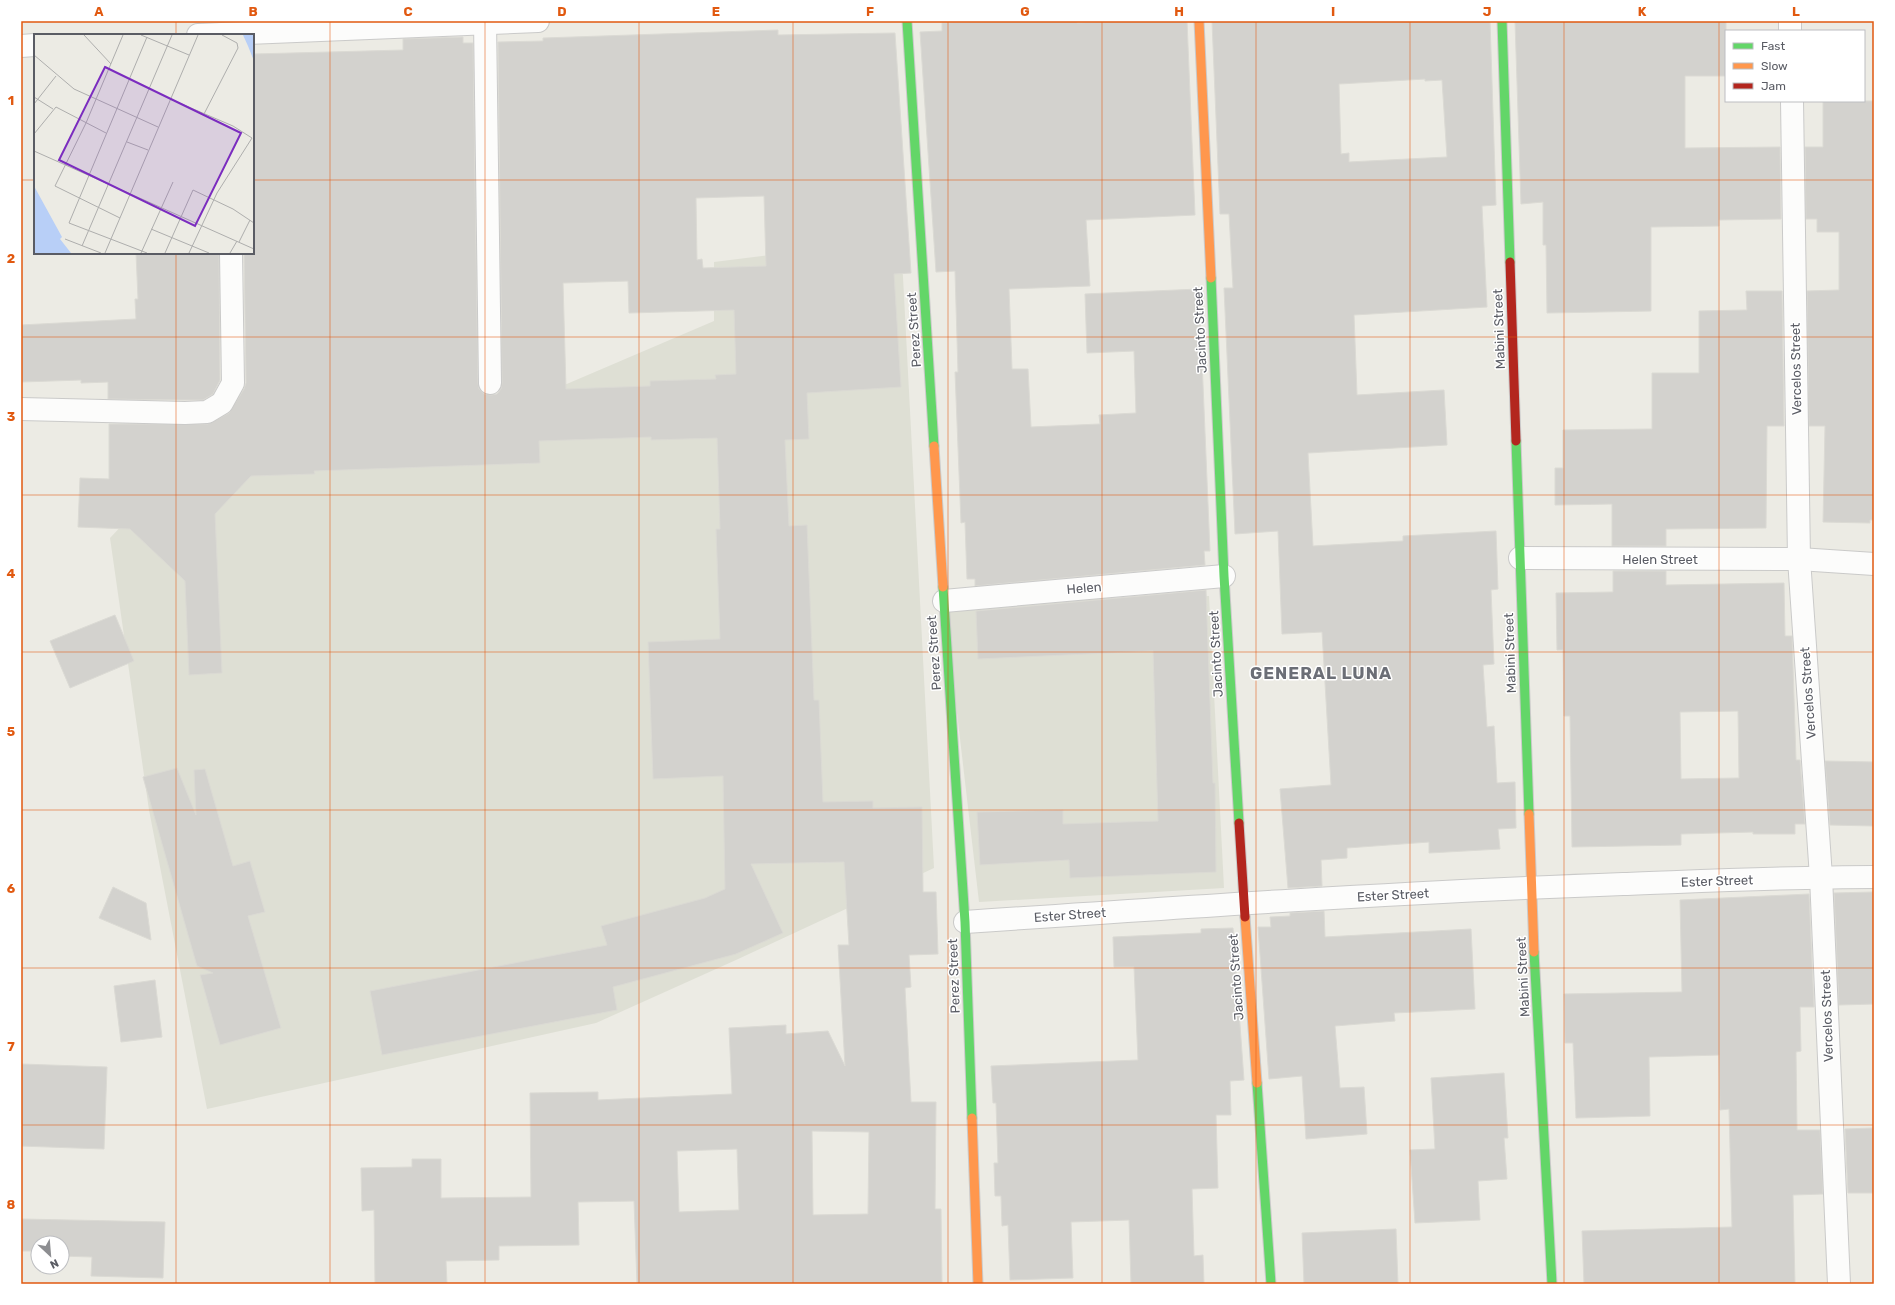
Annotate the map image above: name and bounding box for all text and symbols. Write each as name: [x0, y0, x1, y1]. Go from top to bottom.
text: A: [94, 4, 104, 19]
text: B: [248, 4, 258, 19]
text: C: [403, 4, 413, 19]
text: D: [557, 4, 567, 19]
text: E: [712, 4, 720, 19]
text: F: [866, 4, 874, 19]
text: G: [1020, 4, 1030, 19]
text: H: [1174, 4, 1184, 19]
text: I: [1331, 4, 1335, 19]
text: J: [1483, 4, 1491, 19]
text: K: [1638, 4, 1647, 19]
text: L: [1792, 4, 1800, 19]
legend: [1725, 30, 1865, 102]
inset map: [34, 34, 254, 254]
text: Fast: [1761, 39, 1785, 53]
text: Slow: [1761, 59, 1788, 73]
text: Jam: [1761, 79, 1786, 93]
text: 1: [8, 93, 14, 108]
text: 2: [7, 251, 15, 266]
street label: Jacinto Street: [1190, 286, 1210, 374]
street label: Mabini Street: [1490, 289, 1508, 369]
street label: Perez Street: [904, 292, 924, 368]
street label: Vercelos Street: [1788, 323, 1804, 415]
text: 3: [7, 409, 16, 424]
street label: Helen Street: [1622, 552, 1698, 567]
text: 4: [7, 566, 16, 581]
street label: Helen: [1066, 579, 1102, 597]
street label: Jacinto Street: [1206, 610, 1226, 698]
street label: Mabini Street: [1501, 613, 1519, 693]
street label: Perez Street: [924, 615, 944, 691]
street label: Vercelos Street: [1797, 646, 1819, 740]
district label: GENERAL LUNA: [1250, 663, 1392, 683]
text: 5: [7, 724, 15, 739]
street label: Ester Street: [1681, 872, 1753, 890]
text: 6: [7, 881, 16, 896]
street label: Ester Street: [1357, 886, 1429, 904]
street label: Ester Street: [1033, 905, 1107, 925]
street label: Jacinto Street: [1225, 933, 1247, 1021]
street label: Mabini Street: [1513, 937, 1533, 1017]
street label: Perez Street: [945, 938, 963, 1014]
street label: Vercelos Street: [1818, 970, 1836, 1062]
text: 7: [7, 1039, 15, 1054]
text: 8: [7, 1197, 16, 1212]
north arrow: [30, 1235, 70, 1275]
text: N: [48, 1256, 61, 1271]

